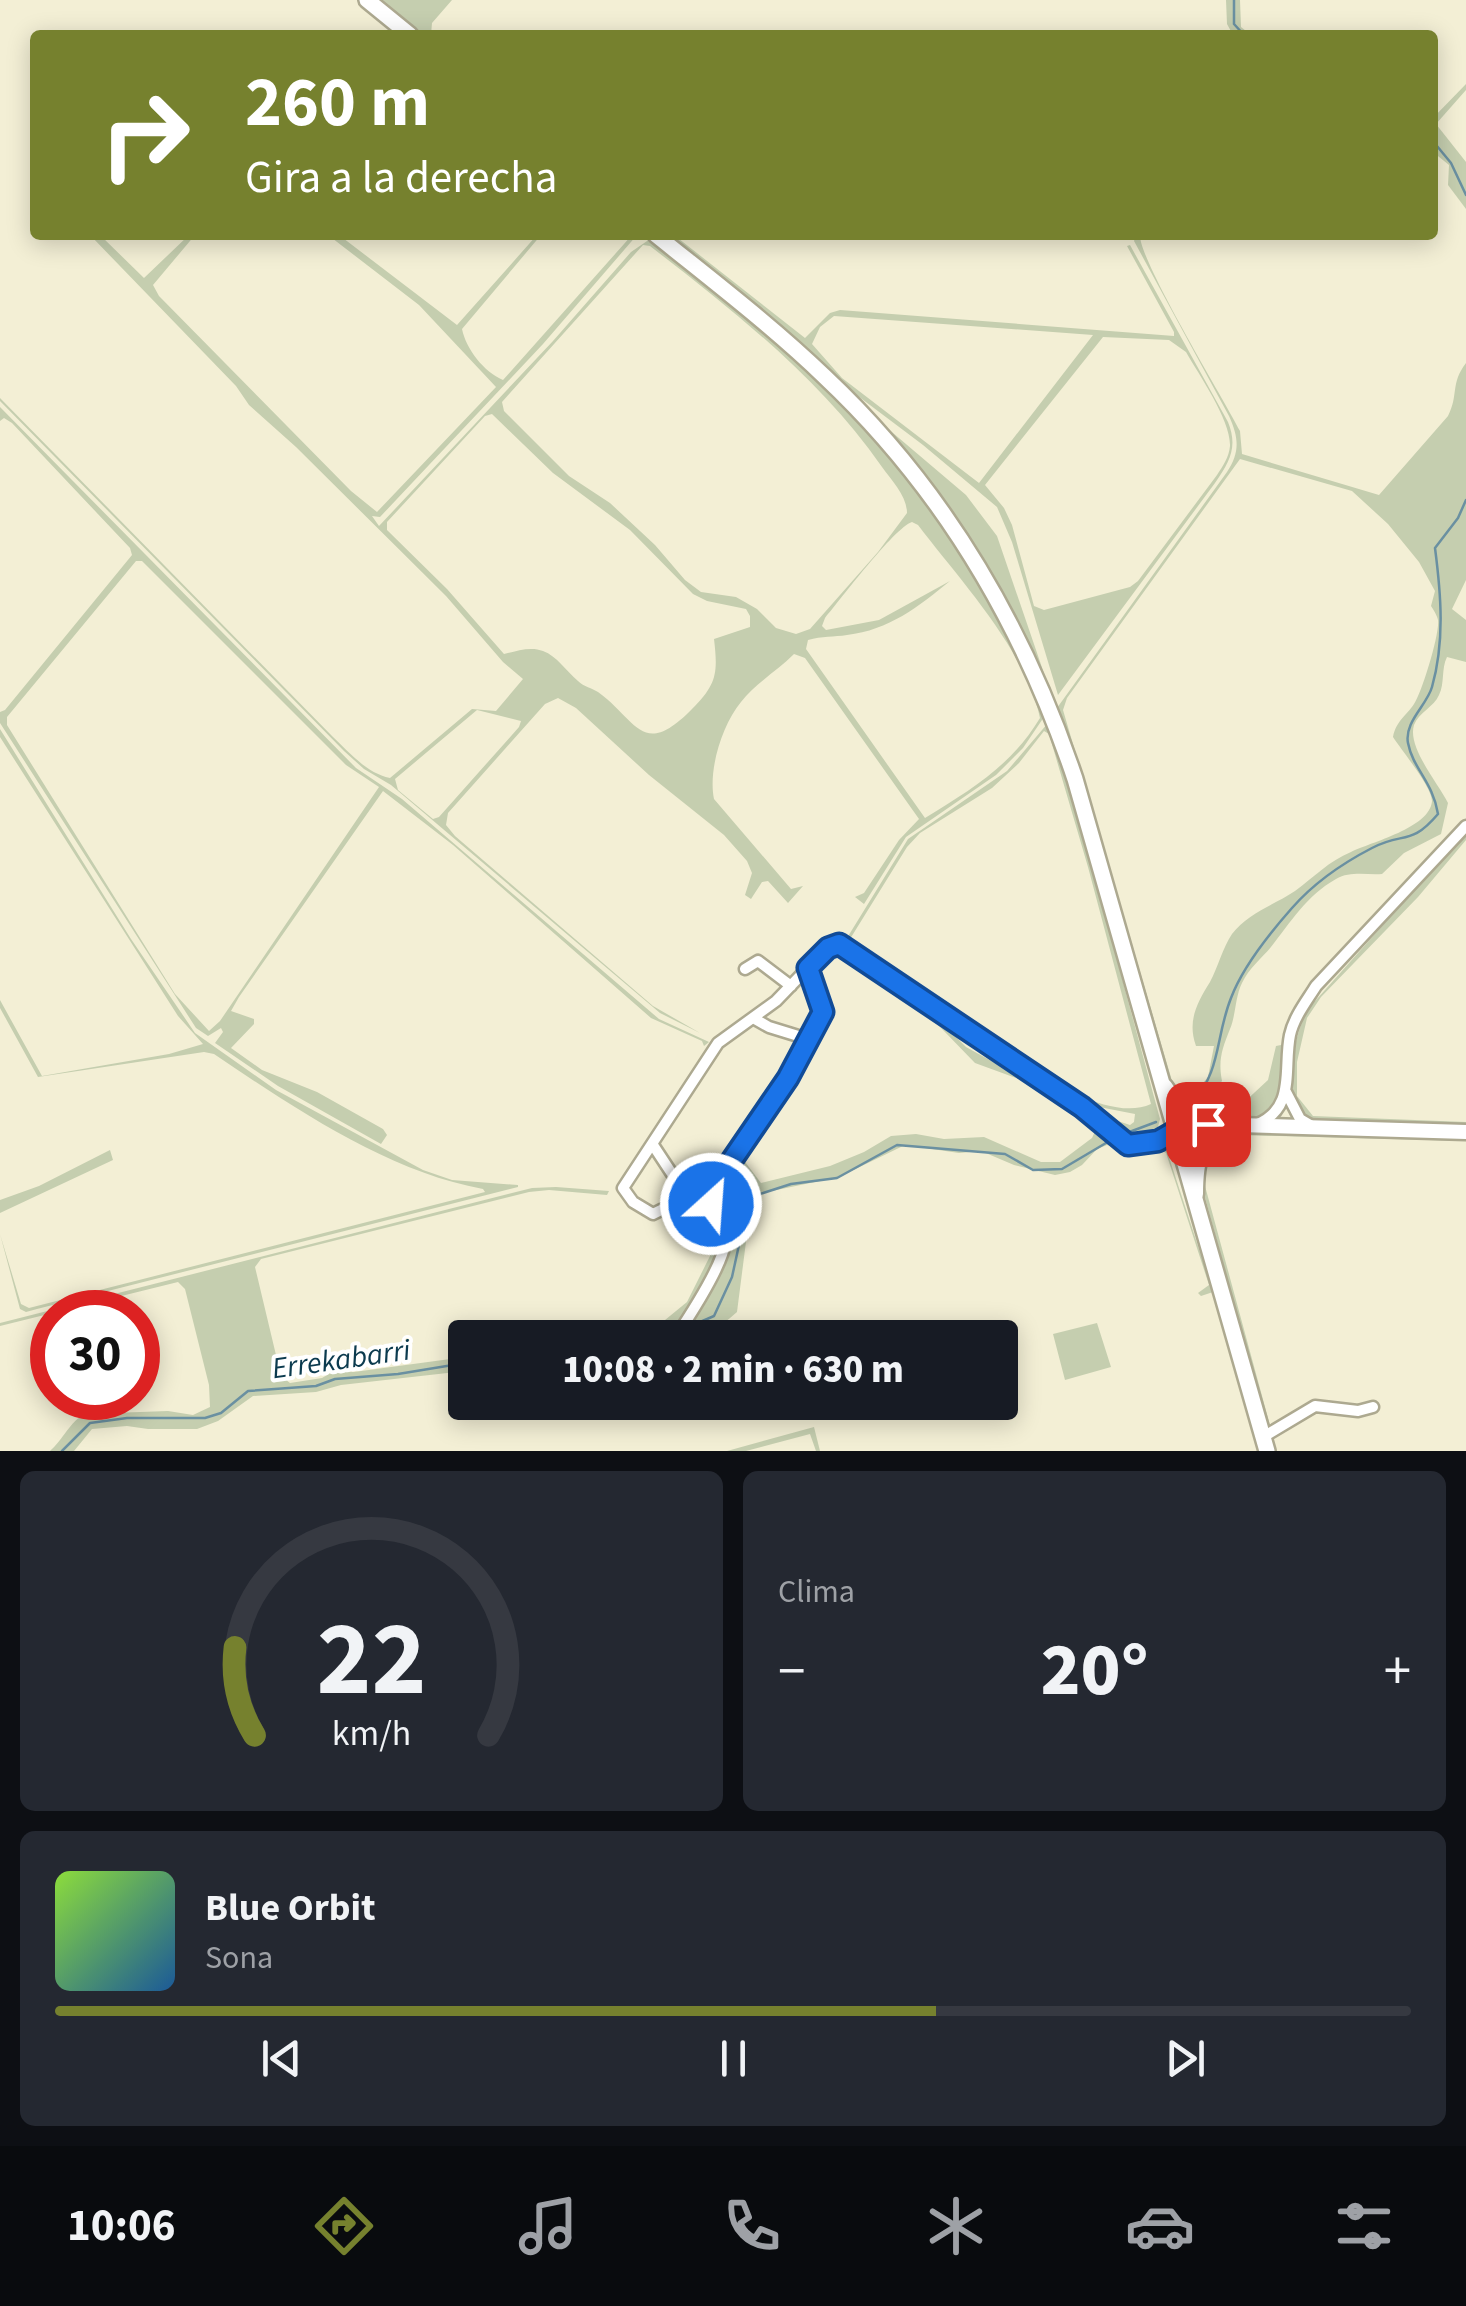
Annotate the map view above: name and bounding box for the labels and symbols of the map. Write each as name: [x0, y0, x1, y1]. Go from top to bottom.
pin: [1166, 1082, 1251, 1167]
position arrow: [659, 1152, 763, 1256]
speed limit sign: 30: [30, 1290, 160, 1420]
water label: Errekabarri: [269, 1328, 414, 1390]

